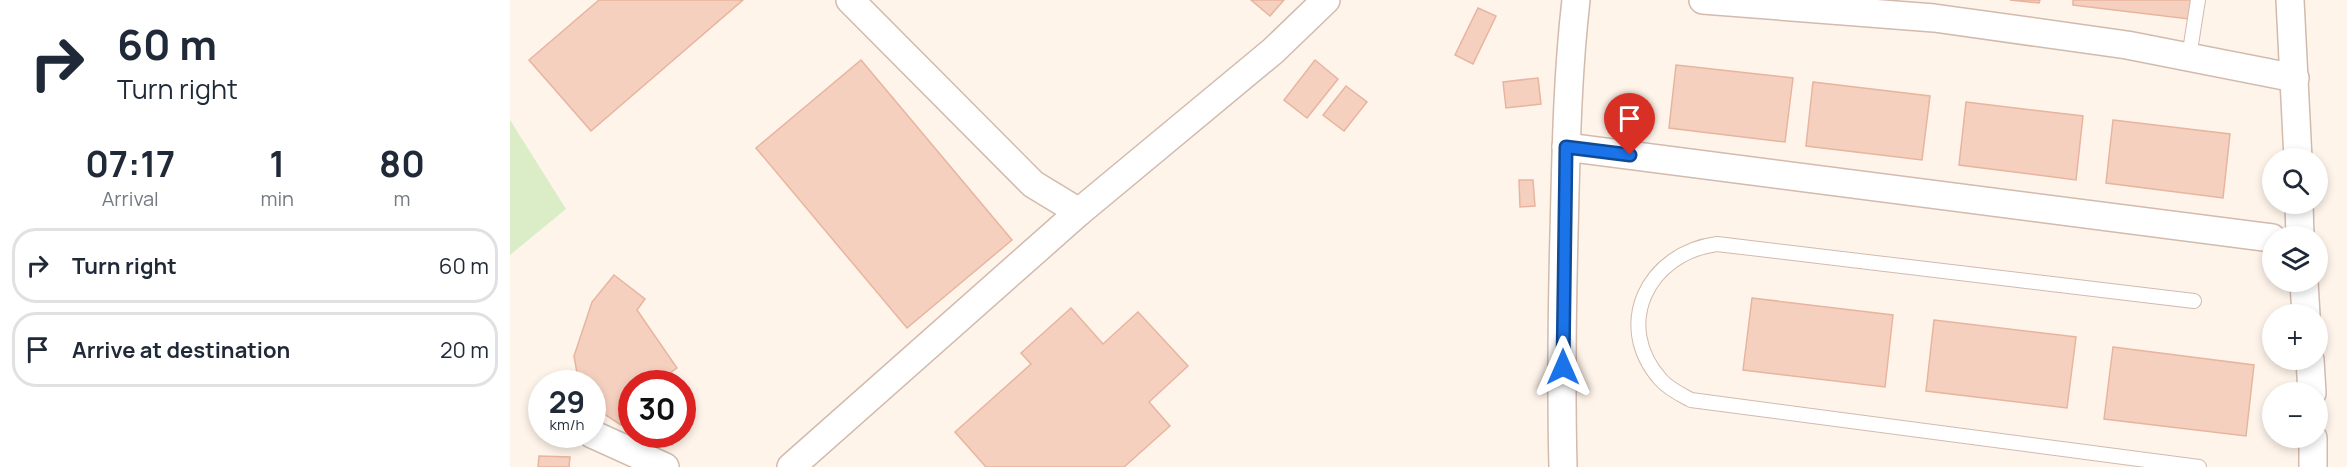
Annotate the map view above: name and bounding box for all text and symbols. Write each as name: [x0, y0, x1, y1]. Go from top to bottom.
text: 60 m: [117, 15, 217, 73]
icon: right: [18, 24, 96, 102]
text: Turn right: [117, 70, 238, 107]
pin: [1604, 93, 1655, 155]
icon: arrive: [1613, 102, 1646, 135]
text: 07:17: [85, 139, 175, 188]
text: 1: [269, 139, 285, 188]
text: 80: [379, 139, 425, 188]
map controls: [2262, 148, 2328, 448]
button: search: [2262, 148, 2328, 214]
text: Arrival: [102, 185, 159, 212]
text: min: [260, 185, 294, 212]
text: m: [393, 185, 410, 212]
button: layers: [2262, 226, 2328, 292]
icon: right: [21, 249, 54, 282]
text: Turn right: [72, 251, 177, 281]
text: 60 m: [439, 251, 489, 281]
button: +: [2262, 304, 2328, 370]
icon: arrive: [21, 333, 54, 366]
text: Arrive at destination: [72, 335, 290, 365]
text: 20 m: [440, 335, 489, 365]
position arrow: [1531, 335, 1595, 399]
speed limit sign: 30: [618, 370, 696, 448]
text: 29: [549, 381, 585, 422]
button: −: [2262, 382, 2328, 448]
text: km/h: [550, 414, 584, 435]

